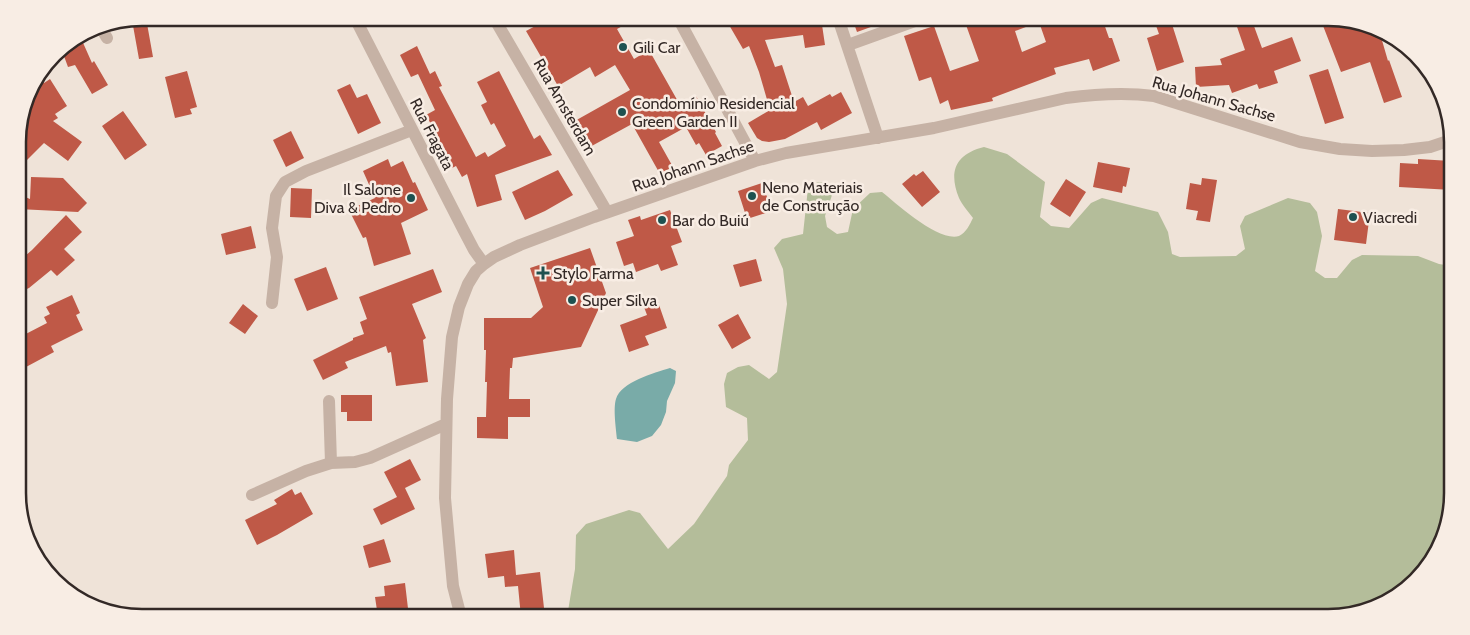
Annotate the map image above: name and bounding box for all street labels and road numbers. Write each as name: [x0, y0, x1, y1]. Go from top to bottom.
street label: Rua Amsterdam: [530, 55, 600, 159]
street label: Rua Johann Sachse: [1150, 72, 1278, 126]
street label: Rua Fragata: [406, 95, 458, 173]
street label: Rua Johann Sachse: [630, 136, 756, 196]

